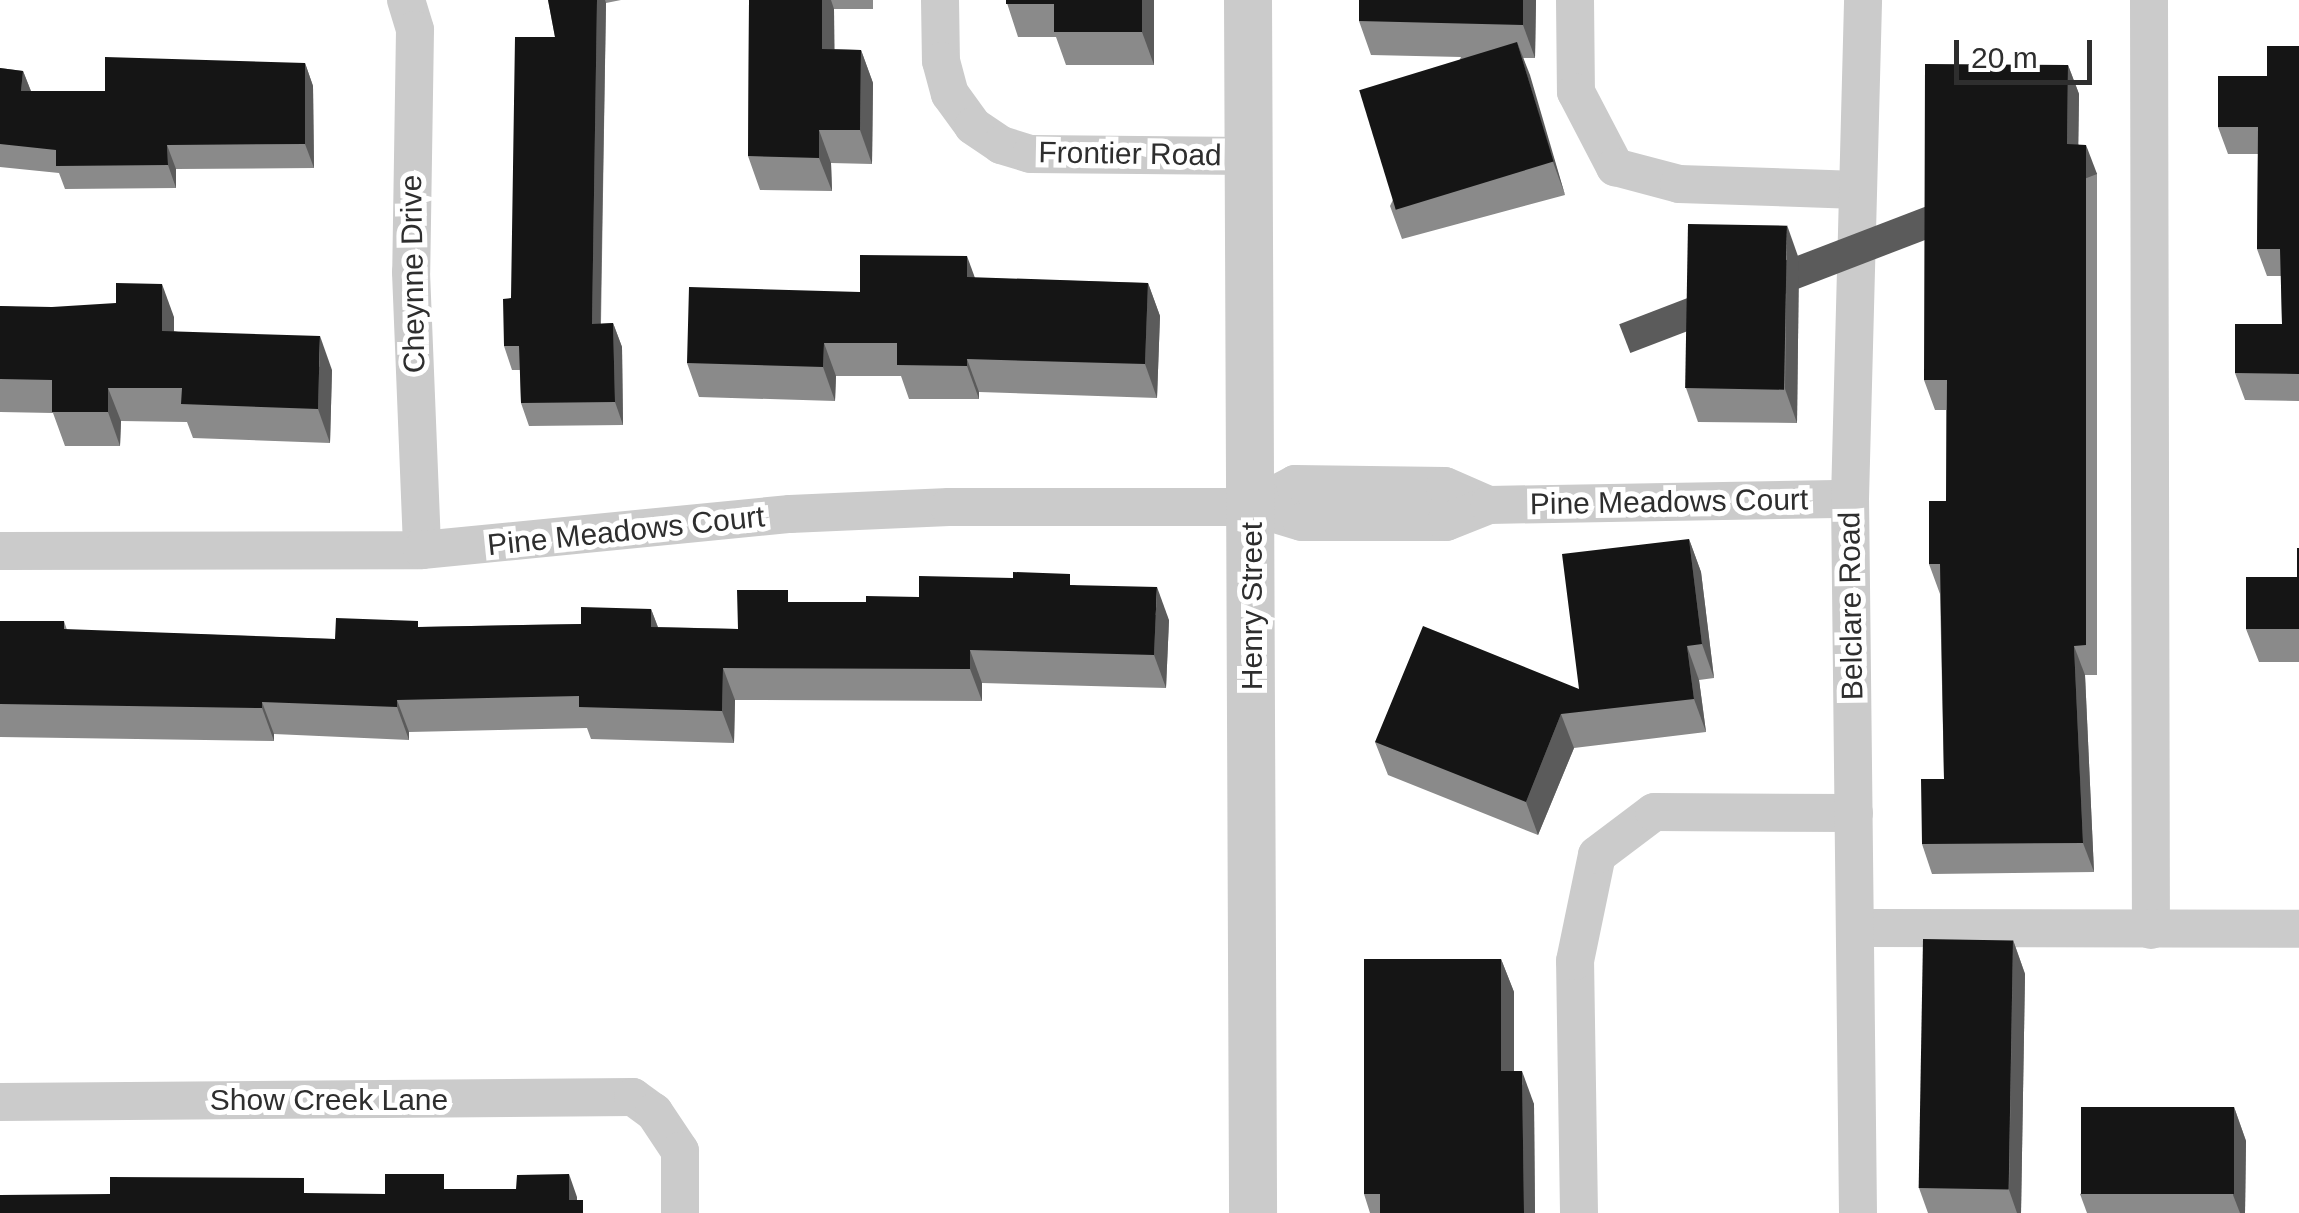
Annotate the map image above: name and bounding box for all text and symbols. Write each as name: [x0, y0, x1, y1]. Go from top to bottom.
scale bar: [1959, 20, 2096, 82]
text: 20 m: [1971, 41, 2038, 74]
street label: Frontier Road: [1038, 134, 1222, 174]
street label: Cheynne Drive: [393, 174, 433, 374]
street label: Pine Meadows Court: [1529, 482, 1809, 522]
street label: Pine Meadows Court: [486, 499, 766, 563]
street label: Belclare Road: [1831, 511, 1871, 701]
street label: Henry Street: [1234, 522, 1270, 690]
street label: Show Creek Lane: [210, 1082, 448, 1118]

